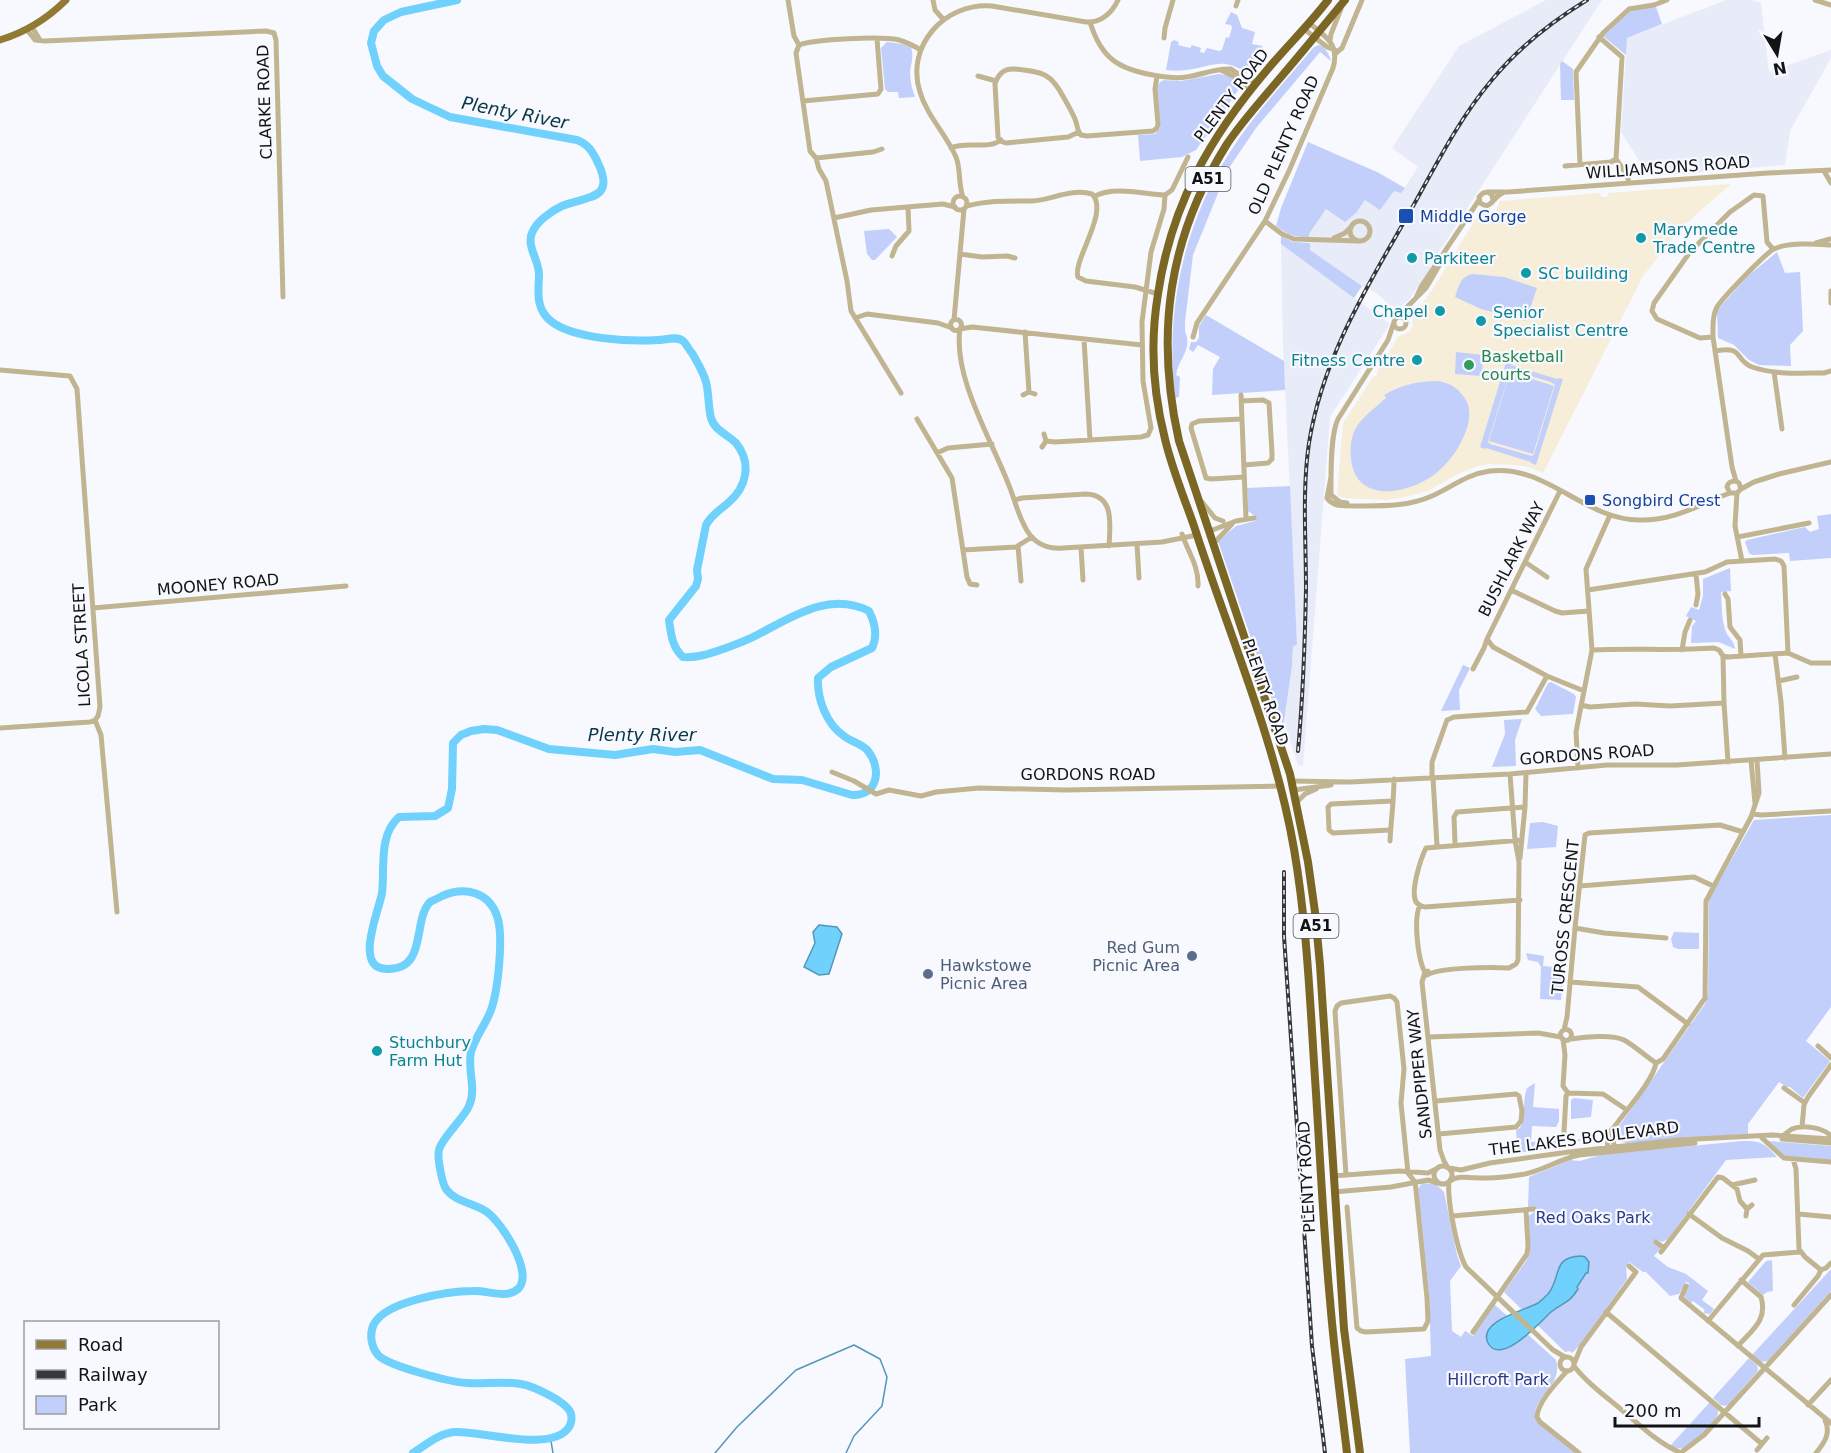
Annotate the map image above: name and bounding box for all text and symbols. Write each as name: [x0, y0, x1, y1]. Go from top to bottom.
north arrow: [1747, 24, 1807, 84]
street label: CLARKE ROAD: [253, 44, 276, 160]
street label: PLENTY ROAD: [1190, 45, 1273, 146]
text: N: [1771, 58, 1788, 79]
street label: OLD PLENTY ROAD: [1244, 72, 1323, 218]
water label: Plenty River: [460, 92, 572, 133]
street label: WILLIAMSONS ROAD: [1585, 152, 1751, 183]
road number: A51: [1186, 167, 1230, 191]
marker: Middle Gorge: [1397, 207, 1415, 225]
place label: Middle Gorge: [1420, 207, 1526, 226]
place label: Marymede Trade Centre: [1652, 220, 1755, 257]
marker: Marymede Trade Centre: [1634, 231, 1648, 245]
place label: Parkiteer: [1424, 249, 1496, 268]
marker: Parkiteer: [1405, 251, 1419, 265]
place label: SC building: [1538, 264, 1629, 283]
marker: SC building: [1519, 266, 1533, 280]
place label: Chapel: [1372, 302, 1428, 321]
place label: Senior Specialist Centre: [1493, 303, 1628, 340]
marker: Chapel: [1433, 304, 1447, 318]
marker: Senior Specialist Centre: [1474, 314, 1488, 328]
place label: Basketball courts: [1481, 347, 1564, 384]
place label: Fitness Centre: [1291, 351, 1405, 370]
marker: Fitness Centre: [1410, 353, 1424, 367]
marker: Basketball courts: [1462, 358, 1476, 372]
place label: Songbird Crest: [1602, 491, 1720, 510]
marker: Songbird Crest: [1583, 493, 1597, 507]
street label: BUSHLARK WAY: [1474, 498, 1549, 620]
street label: MOONEY ROAD: [156, 570, 280, 599]
street label: LICOLA STREET: [69, 582, 94, 707]
street label: PLENTY ROAD: [1238, 636, 1293, 748]
water label: Plenty River: [588, 724, 698, 745]
street label: GORDONS ROAD: [1519, 740, 1655, 769]
street label: GORDONS ROAD: [1021, 765, 1155, 784]
street label: TUROSS CRESCENT: [1548, 838, 1583, 997]
road number: A51: [1294, 914, 1338, 938]
place label: Red Gum Picnic Area: [1092, 938, 1180, 975]
marker: Red Gum Picnic Area: [1185, 949, 1199, 963]
place label: Hawkstowe Picnic Area: [940, 956, 1032, 993]
marker: Hawkstowe Picnic Area: [921, 967, 935, 981]
street label: SANDPIPER WAY: [1403, 1008, 1436, 1140]
place label: Stuchbury Farm Hut: [389, 1033, 471, 1070]
marker: Stuchbury Farm Hut: [370, 1044, 384, 1058]
street label: THE LAKES BOULEVARD: [1487, 1117, 1680, 1160]
street label: PLENTY ROAD: [1294, 1121, 1319, 1233]
park label: Red Oaks Park: [1535, 1208, 1651, 1227]
legend: [24, 1321, 219, 1429]
text: Road: [78, 1334, 123, 1355]
text: Railway: [78, 1364, 148, 1385]
park label: Hillcroft Park: [1447, 1370, 1549, 1389]
scale bar: [1615, 1390, 1759, 1428]
text: Park: [78, 1394, 117, 1415]
text: 200 m: [1624, 1400, 1682, 1421]

